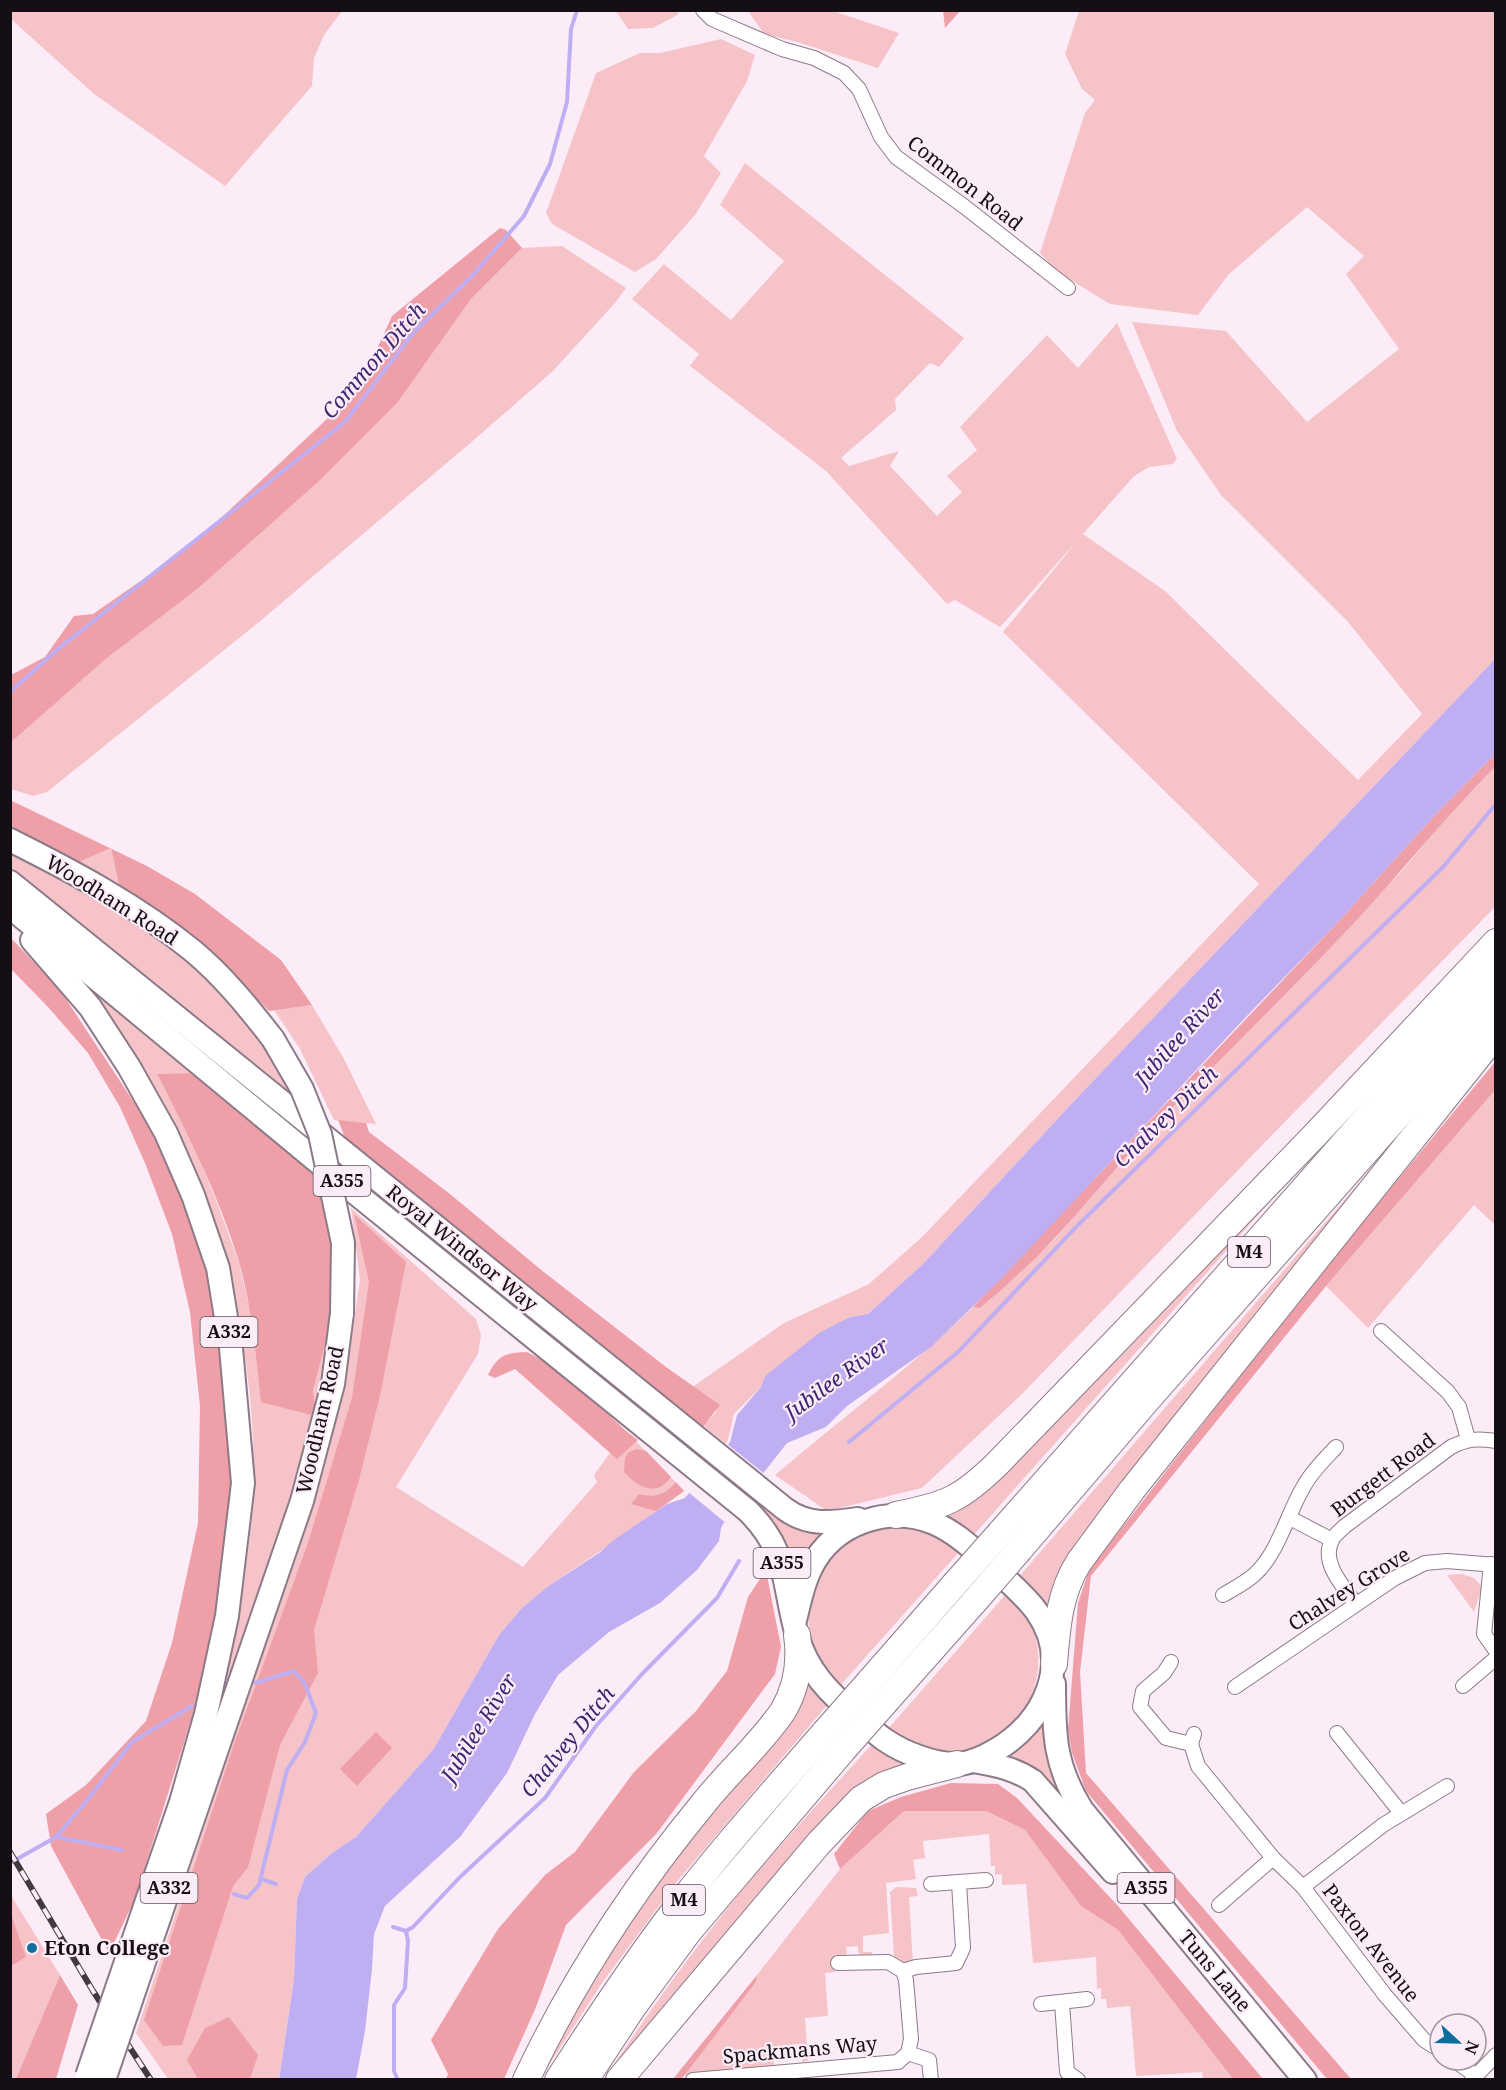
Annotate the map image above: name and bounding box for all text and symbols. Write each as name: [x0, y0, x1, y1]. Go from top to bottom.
street label: Common Road: [902, 129, 1029, 236]
water label: Common Ditch: [315, 296, 432, 424]
street label: Woodham Road: [41, 848, 184, 951]
water label: Jubilee River: [1125, 981, 1231, 1094]
water label: Chalvey Ditch: [1107, 1059, 1224, 1173]
road number: A355: [314, 1166, 370, 1196]
street label: Royal Windsor Way: [381, 1178, 544, 1318]
road number: M4: [1228, 1237, 1270, 1267]
road number: A332: [200, 1317, 258, 1347]
water label: Jubilee River: [775, 1331, 894, 1428]
street label: Woodham Road: [289, 1343, 350, 1497]
street label: Burgett Road: [1325, 1426, 1440, 1523]
street label: Chalvey Grove: [1283, 1540, 1415, 1637]
road number: A355: [754, 1548, 810, 1578]
water label: Jubilee River: [432, 1668, 523, 1790]
water label: Chalvey Ditch: [514, 1680, 621, 1802]
road number: A332: [140, 1873, 198, 1903]
road number: A355: [1118, 1873, 1174, 1903]
street label: Paxton Avenue: [1317, 1878, 1426, 2007]
road number: M4: [663, 1885, 705, 1915]
street label: Tuns Lane: [1173, 1924, 1258, 2017]
place label: Eton College: [44, 1934, 170, 1961]
marker: Eton College: [25, 1941, 39, 1955]
north arrow: [1428, 2012, 1488, 2072]
street label: Spackmans Way: [722, 2029, 879, 2070]
text: N: [1459, 2038, 1484, 2058]

